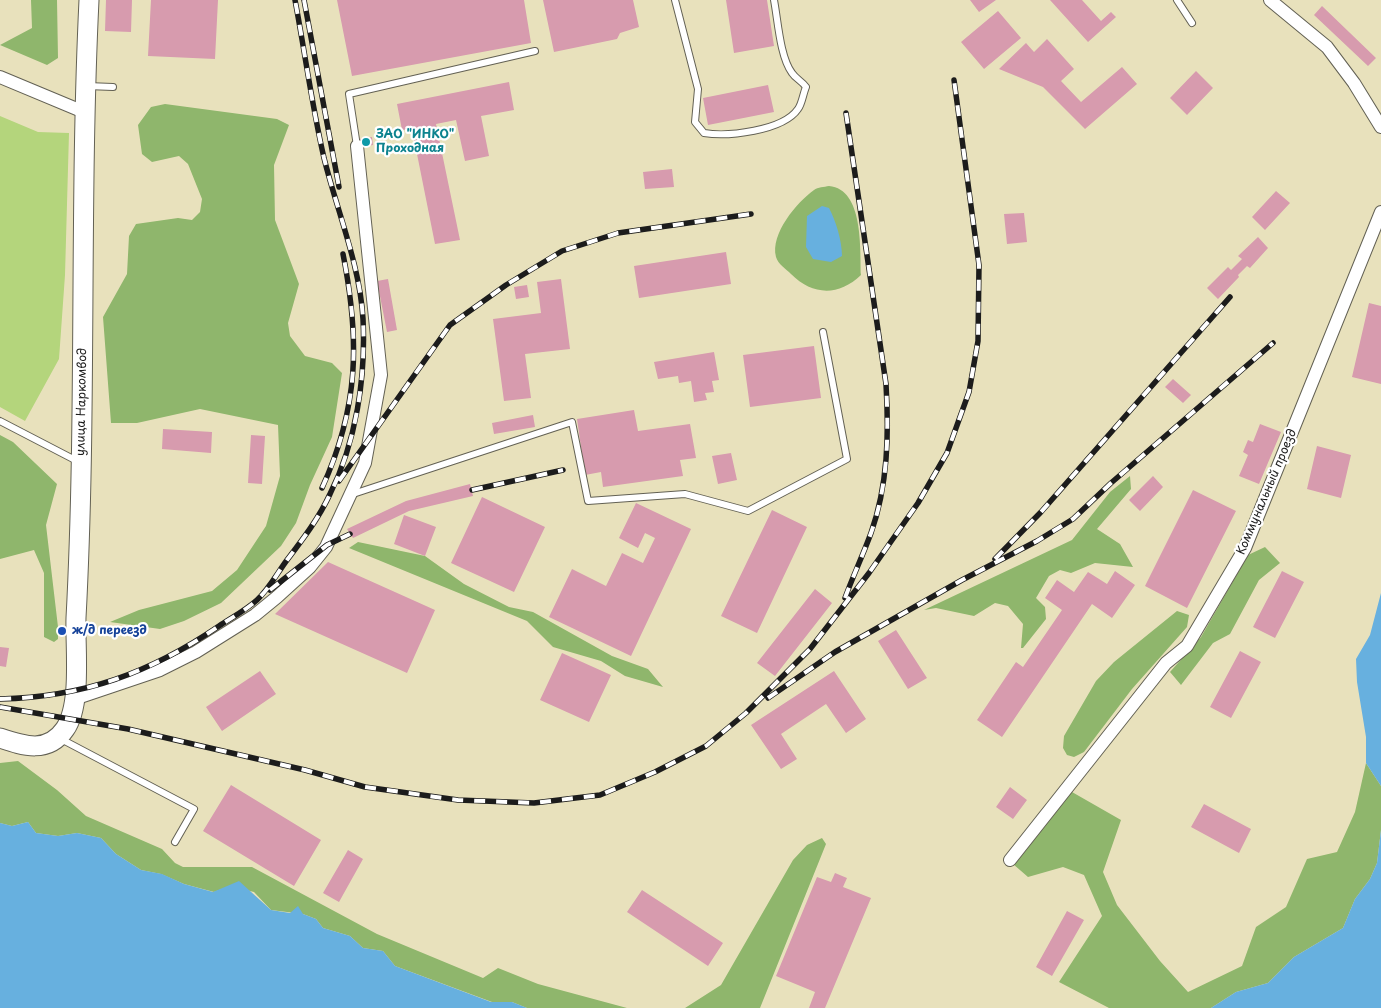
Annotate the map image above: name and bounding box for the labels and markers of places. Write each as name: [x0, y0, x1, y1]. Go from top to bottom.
place label: ЗАО "ИНКО" Проходная: [376, 128, 454, 156]
marker: ЗАО "ИНКО" Проходная: [360, 136, 372, 148]
place label: ж/д переезд: [72, 624, 147, 638]
marker: ж/д переезд: [56, 625, 68, 637]

